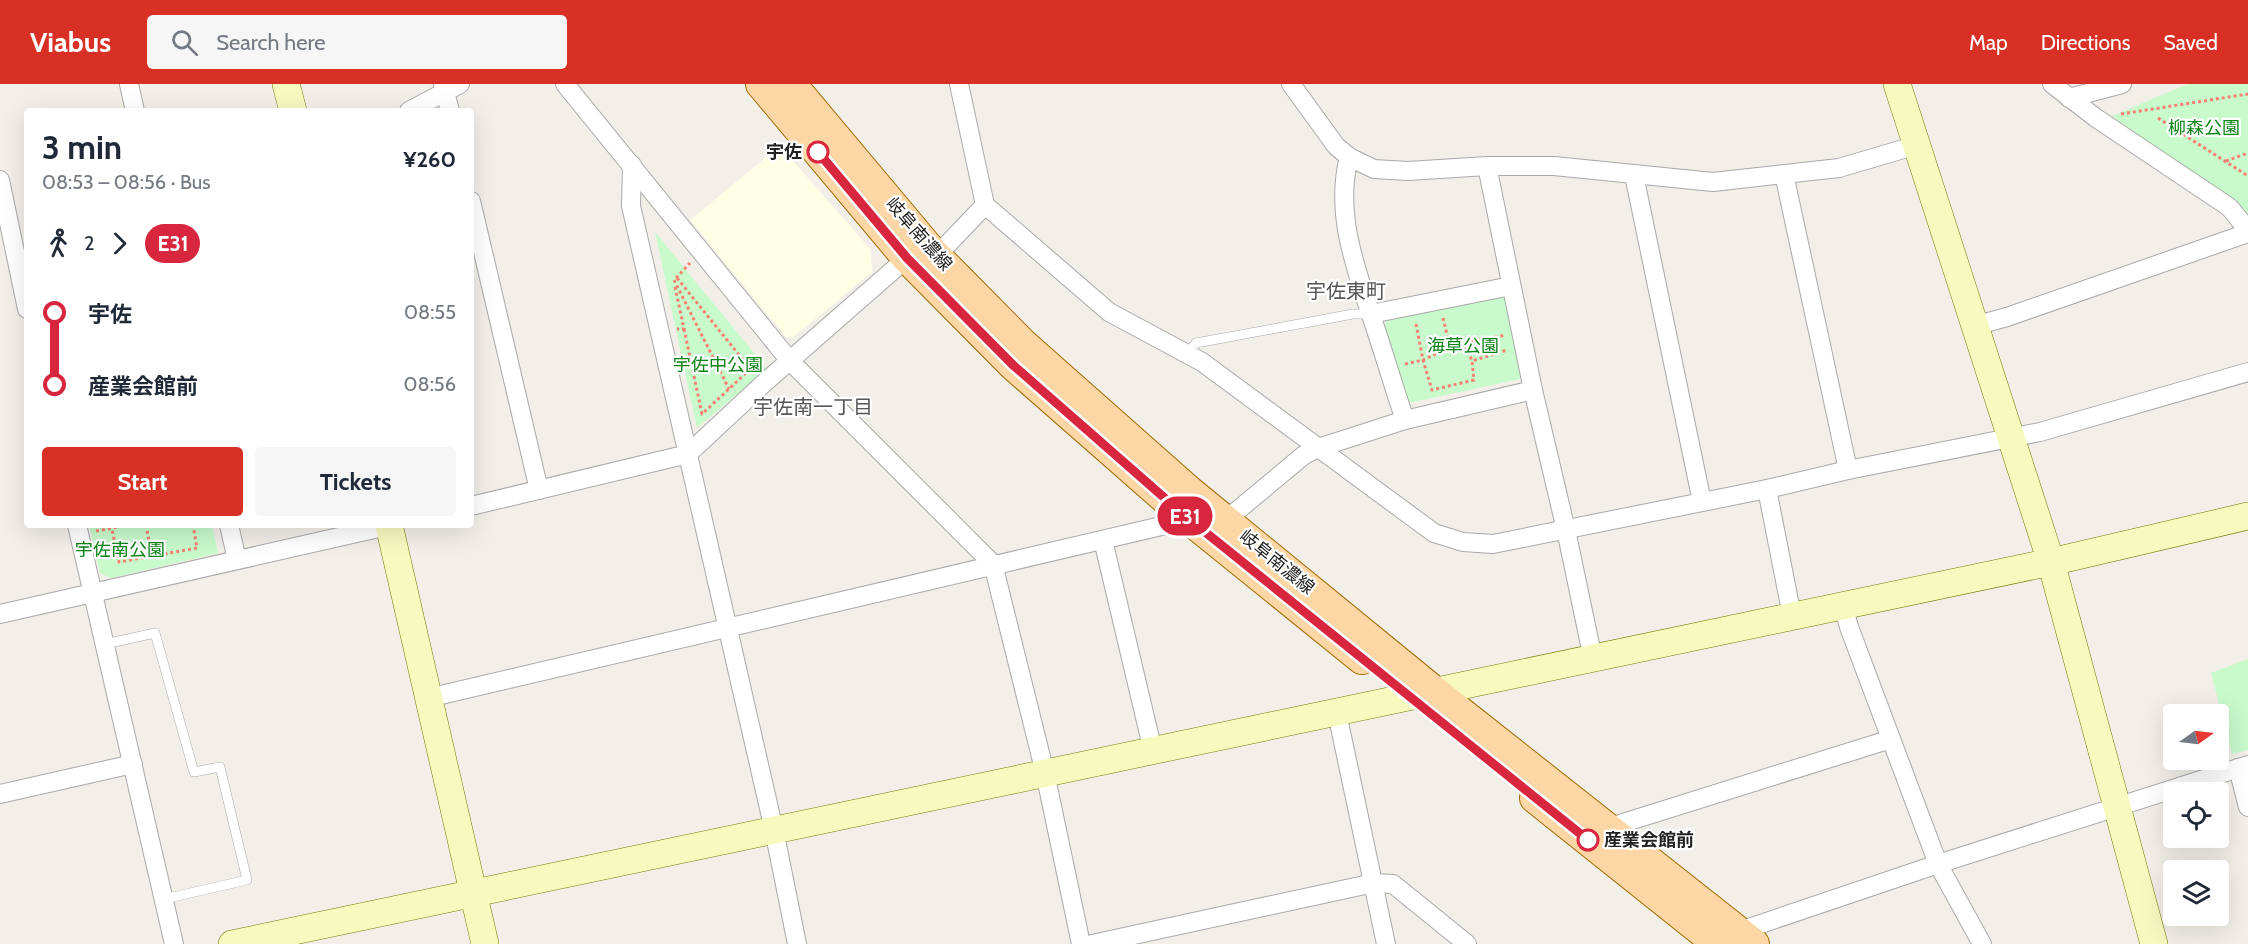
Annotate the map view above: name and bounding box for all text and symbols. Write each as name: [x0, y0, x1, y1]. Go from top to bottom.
search box: [147, 15, 567, 69]
text: Viabus: [30, 25, 111, 59]
icon: search: [168, 26, 201, 59]
text: Search here: [216, 29, 325, 56]
text: Map: [1969, 30, 2008, 55]
text: Directions: [2041, 30, 2130, 55]
text: Saved: [2163, 30, 2218, 55]
park label: 柳森公園: [2168, 117, 2240, 139]
text: 3 min: [42, 127, 122, 167]
place label: 宇佐: [766, 141, 802, 163]
marker: 宇佐: [807, 141, 829, 163]
text: ¥260: [403, 146, 456, 173]
text: 08:53 – 08:56 · Bus: [42, 170, 211, 194]
street label: 岐阜南濃線: [881, 193, 957, 275]
icon: walk: [42, 227, 75, 260]
icon: forward: [103, 227, 136, 260]
text: 2: [84, 231, 94, 255]
text: E31: [157, 231, 188, 256]
district label: 宇佐東町: [1306, 279, 1386, 303]
text: 08:55: [404, 300, 456, 324]
text: 宇佐: [88, 301, 132, 328]
park label: 海草公園: [1427, 335, 1499, 357]
park label: 宇佐中公園: [673, 354, 763, 376]
text: 08:56: [404, 372, 456, 396]
text: 産業会館前: [88, 373, 198, 400]
district label: 宇佐南一丁目: [753, 395, 873, 419]
button: Start: [42, 447, 243, 516]
button: Tickets: [255, 447, 456, 516]
line badge: E31: [1150, 496, 1220, 536]
text: E31: [1170, 504, 1201, 529]
street label: 岐阜南濃線: [1235, 525, 1319, 599]
park label: 宇佐南公園: [75, 539, 165, 561]
north arrow: [2163, 704, 2229, 770]
map controls: [2163, 704, 2229, 926]
button: locate: [2163, 782, 2229, 848]
marker: 産業会館前: [1577, 829, 1599, 851]
place label: 産業会館前: [1604, 829, 1694, 851]
button: layers: [2163, 860, 2229, 926]

